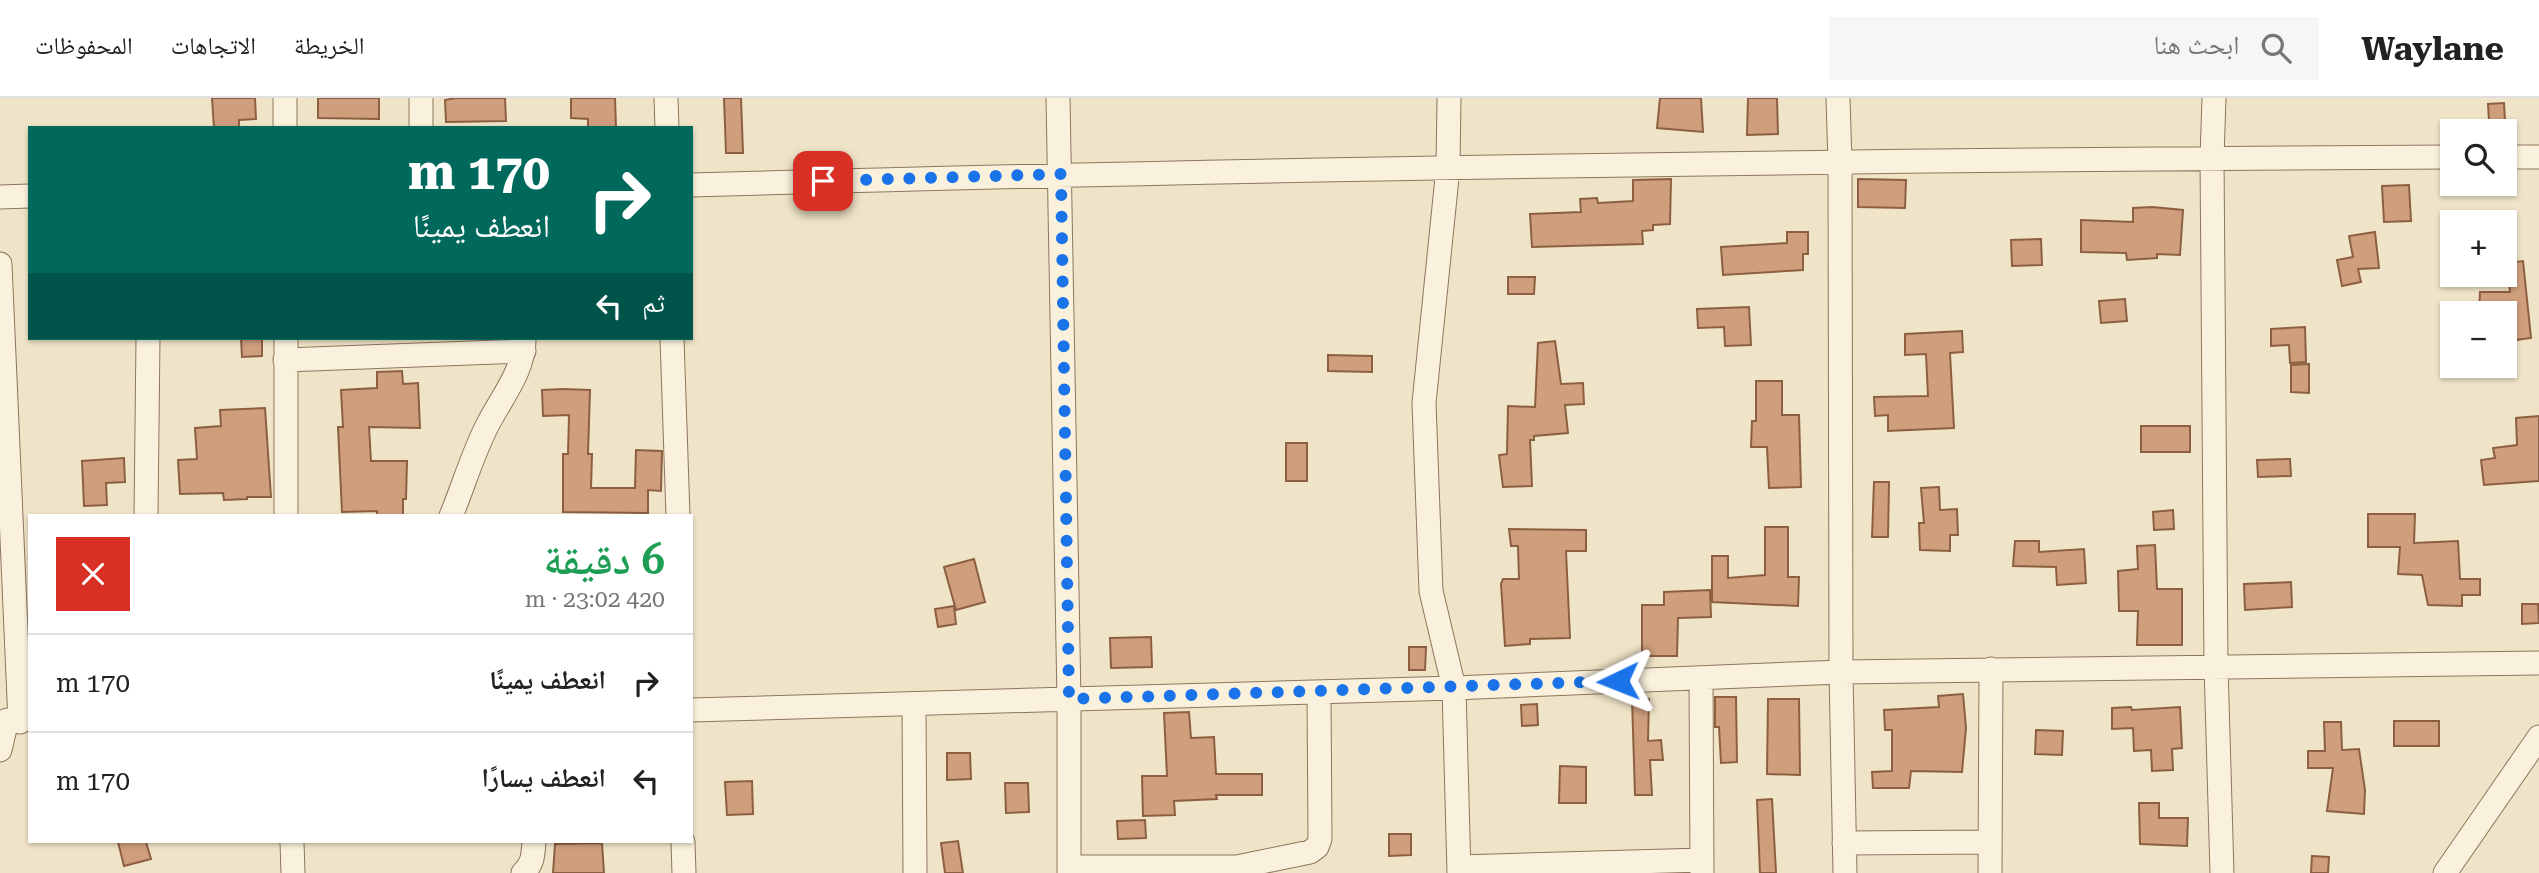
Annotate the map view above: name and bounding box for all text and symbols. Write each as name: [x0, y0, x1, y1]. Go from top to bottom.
search box: [1829, 17, 2319, 80]
icon: search: [2257, 29, 2295, 67]
text: Waylane: [2361, 29, 2504, 68]
text: ابحث هنا: [2154, 30, 2239, 60]
text: المحفوظات: [35, 32, 133, 60]
text: الاتجاهات: [171, 32, 256, 60]
text: الخريطة: [294, 32, 365, 60]
map controls: [2440, 119, 2517, 378]
button: search: [2440, 119, 2517, 196]
text: 170 m: [408, 144, 550, 201]
pin: [793, 151, 853, 211]
icon: right: [574, 154, 665, 245]
icon: arrive: [804, 162, 842, 200]
text: انعطف يمينًا: [413, 207, 550, 245]
button: +: [2440, 210, 2517, 287]
icon: left: [590, 287, 628, 325]
text: ثم: [642, 288, 665, 318]
button: −: [2440, 301, 2517, 378]
text: 6 دقيقة: [544, 535, 665, 584]
button: close: [56, 537, 130, 611]
text: 420 m · 23:02: [525, 586, 665, 613]
position arrow: [1581, 644, 1655, 718]
icon: right: [627, 664, 665, 702]
text: انعطف يمينًا: [489, 665, 606, 695]
text: 170 m: [56, 668, 130, 698]
icon: left: [627, 762, 665, 800]
text: انعطف يسارًا: [482, 763, 606, 793]
text: 170 m: [56, 766, 130, 796]

